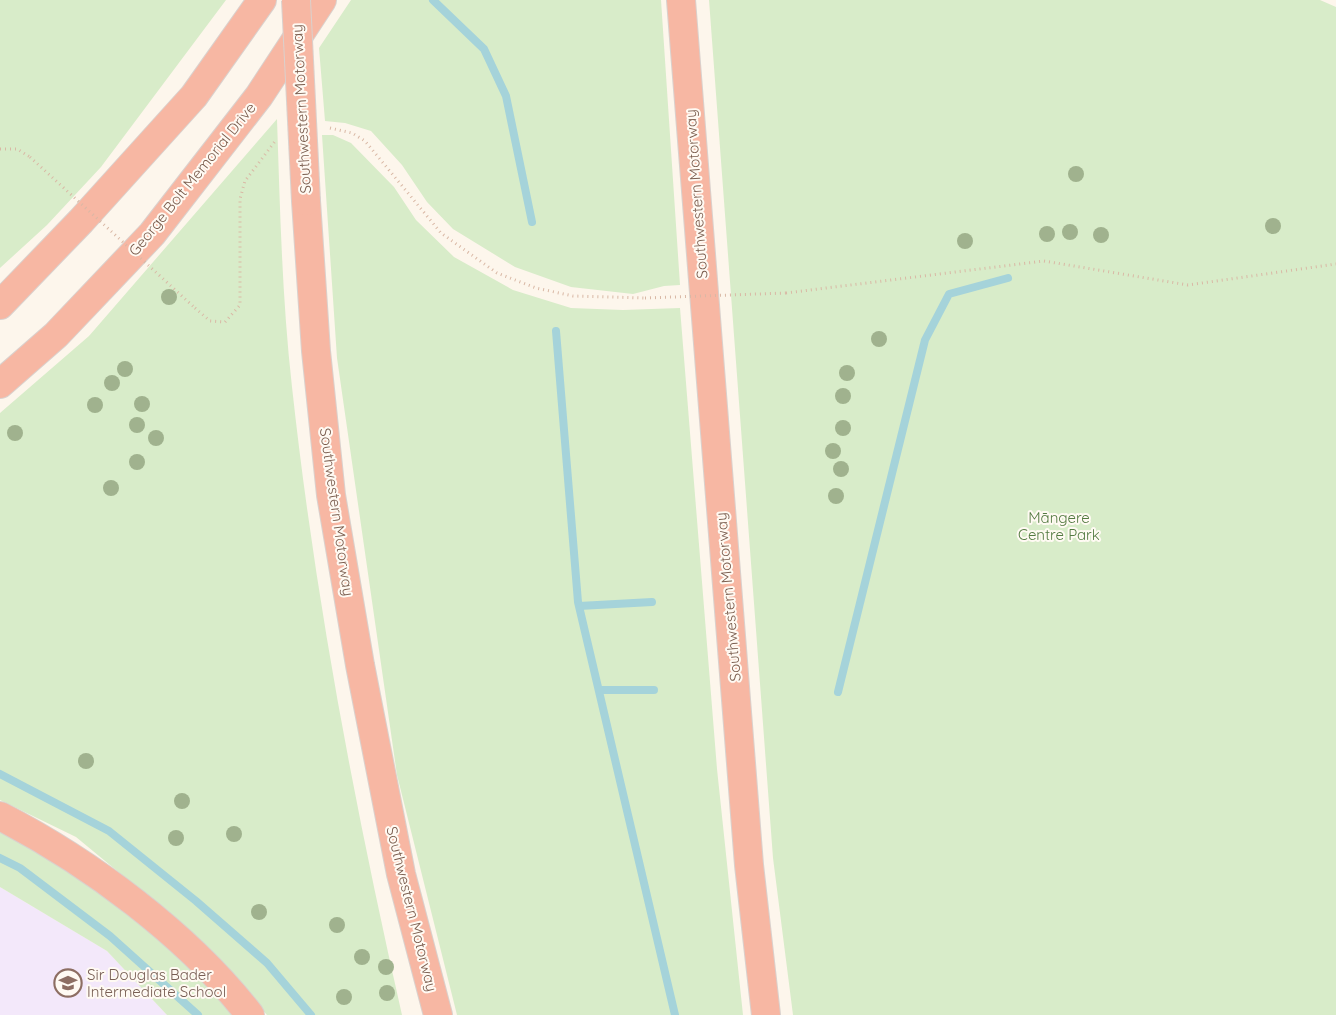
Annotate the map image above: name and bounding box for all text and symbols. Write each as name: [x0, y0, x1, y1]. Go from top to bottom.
street label: Southwestern Motorway: [287, 24, 315, 194]
street label: George Bolt Memorial Drive: [124, 98, 260, 260]
street label: Southwestern Motorway: [681, 109, 711, 279]
street label: Southwestern Motorway: [316, 427, 358, 597]
park label: Māngere Centre Park: [1018, 508, 1100, 544]
street label: Southwestern Motorway: [711, 512, 745, 682]
street label: Southwestern Motorway: [382, 824, 442, 994]
place label: Sir Douglas Bader Intermediate School: [87, 965, 226, 1001]
school or university icon: Sir Douglas Bader Intermediate School: [53, 968, 83, 998]

